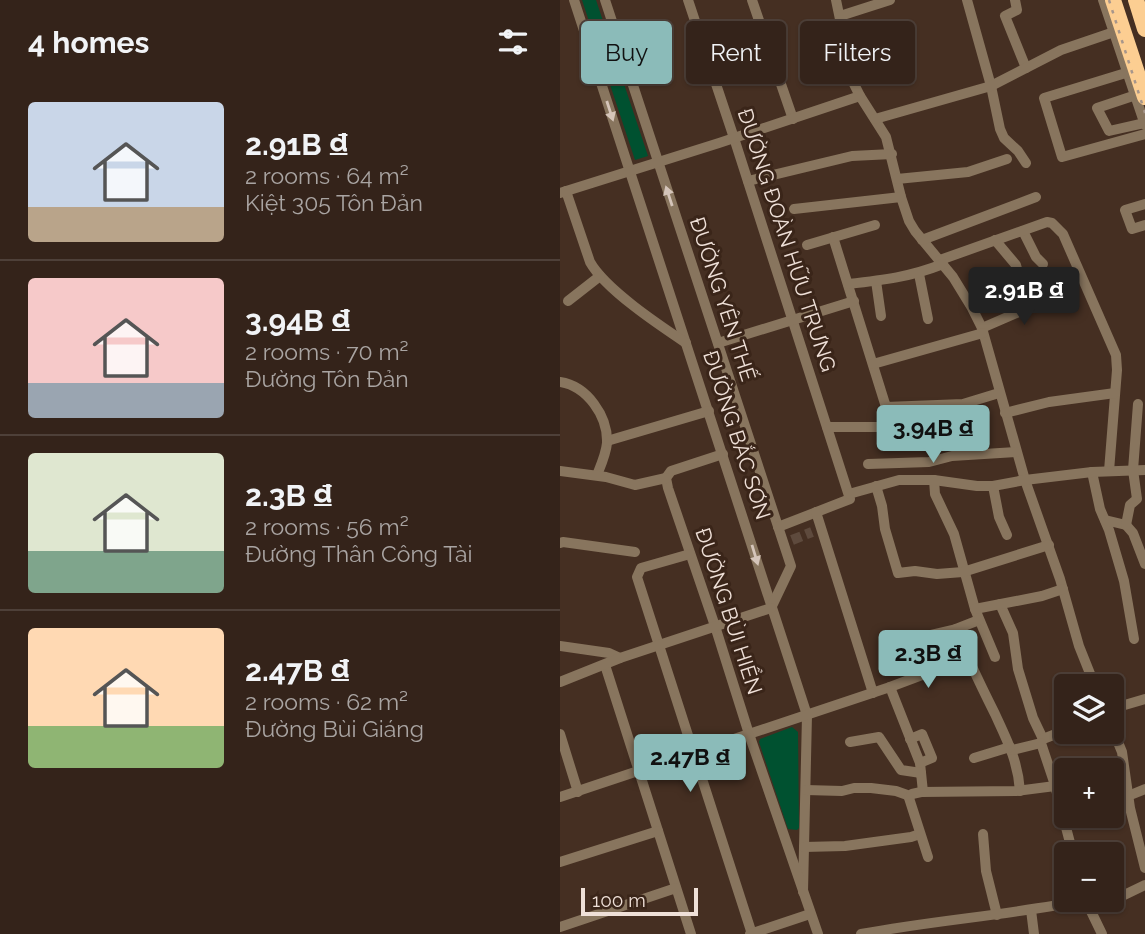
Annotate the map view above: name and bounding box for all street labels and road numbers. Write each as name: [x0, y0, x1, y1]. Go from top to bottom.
street label: ĐƯỜNG ĐOÀN HỮU TRƯNG: [733, 105, 841, 375]
street label: ĐƯỜNG YÊN THẾ: [685, 214, 761, 384]
street label: ĐƯỜNG BẮC SƠN: [698, 347, 777, 523]
street label: ĐƯỜNG BÙI HIỂN: [690, 524, 769, 697]

